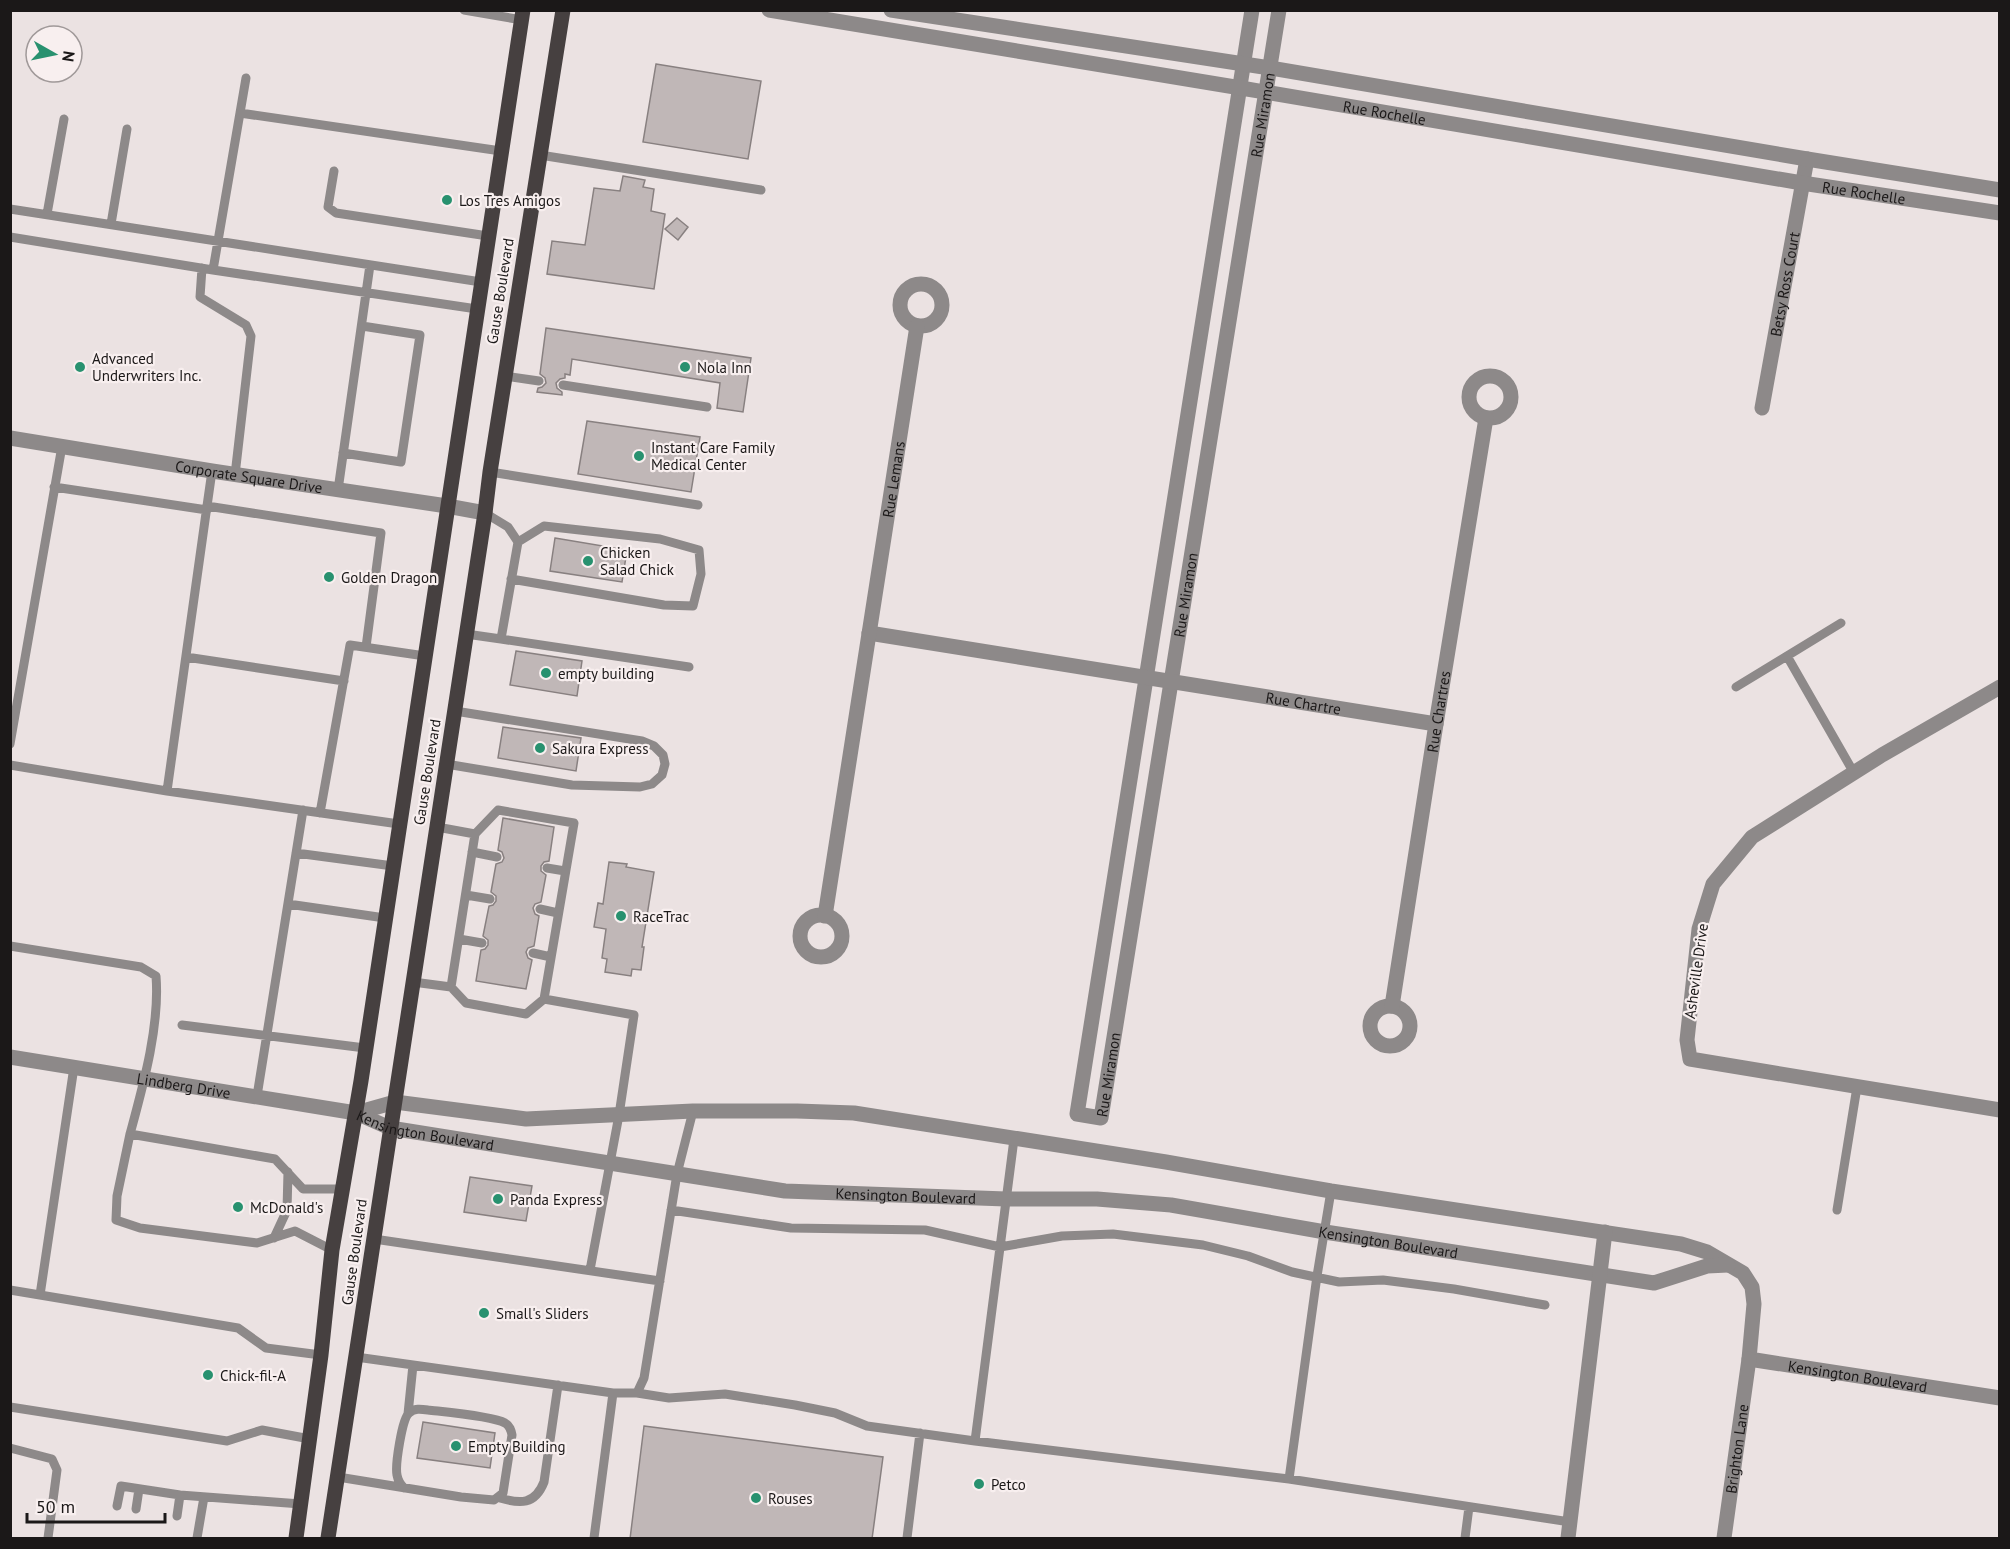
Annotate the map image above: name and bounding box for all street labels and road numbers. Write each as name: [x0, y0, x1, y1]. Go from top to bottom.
street label: Rue Miramon: [1246, 71, 1278, 159]
street label: Rue Rochelle: [1342, 96, 1427, 129]
street label: Rue Rochelle: [1821, 177, 1907, 208]
street label: Betsy Ross Court: [1766, 230, 1803, 338]
street label: Gause Boulevard: [482, 237, 518, 345]
street label: Rue Lemans: [878, 440, 908, 519]
street label: Corporate Square Drive: [174, 456, 324, 497]
street label: Rue Miramon: [1169, 551, 1201, 639]
street label: Rue Chartres: [1422, 669, 1454, 754]
street label: Rue Chartre: [1264, 687, 1343, 718]
street label: Gause Boulevard: [409, 718, 445, 826]
street label: Asheville Drive: [1680, 922, 1712, 1020]
street label: Rue Miramon: [1092, 1031, 1124, 1118]
street label: Lindberg Drive: [135, 1068, 232, 1102]
street label: Kensington Boulevard: [354, 1105, 495, 1154]
street label: Kensington Boulevard: [835, 1183, 976, 1207]
street label: Gause Boulevard: [337, 1198, 371, 1306]
street label: Kensington Boulevard: [1317, 1222, 1459, 1262]
street label: Kensington Boulevard: [1787, 1356, 1929, 1396]
street label: Brighton Lane: [1721, 1403, 1752, 1495]

